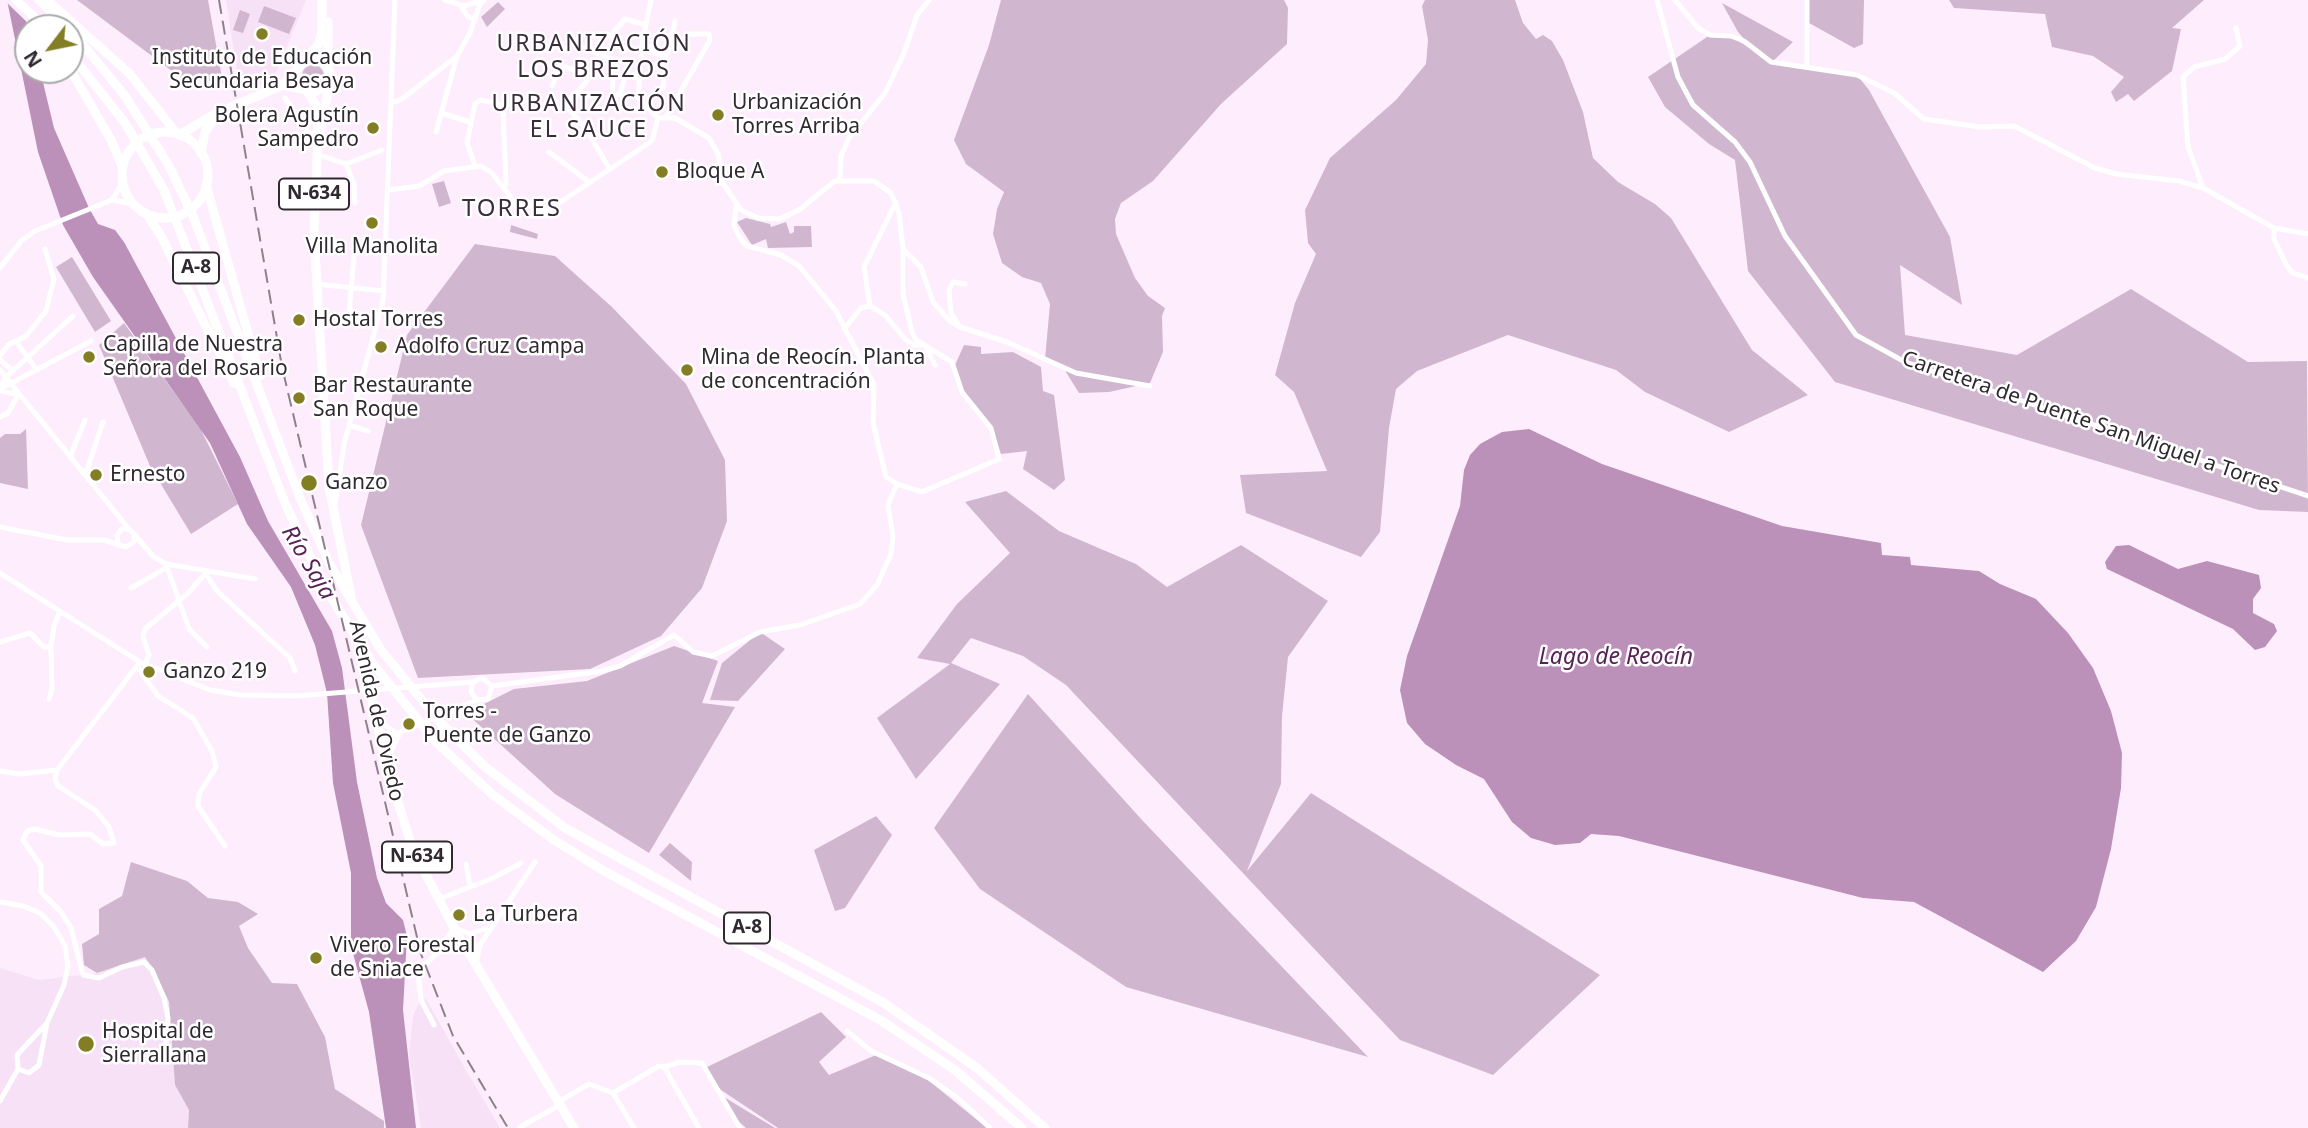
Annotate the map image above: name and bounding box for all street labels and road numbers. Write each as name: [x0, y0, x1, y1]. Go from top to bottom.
road number: N-634: [279, 178, 349, 210]
road number: A-8: [173, 252, 219, 284]
street label: Carretera de Puente San Miguel a Torres: [1899, 346, 2283, 500]
street label: Avenida de Oviedo: [343, 618, 409, 804]
road number: N-634: [382, 842, 452, 872]
road number: A-8: [724, 912, 770, 944]

